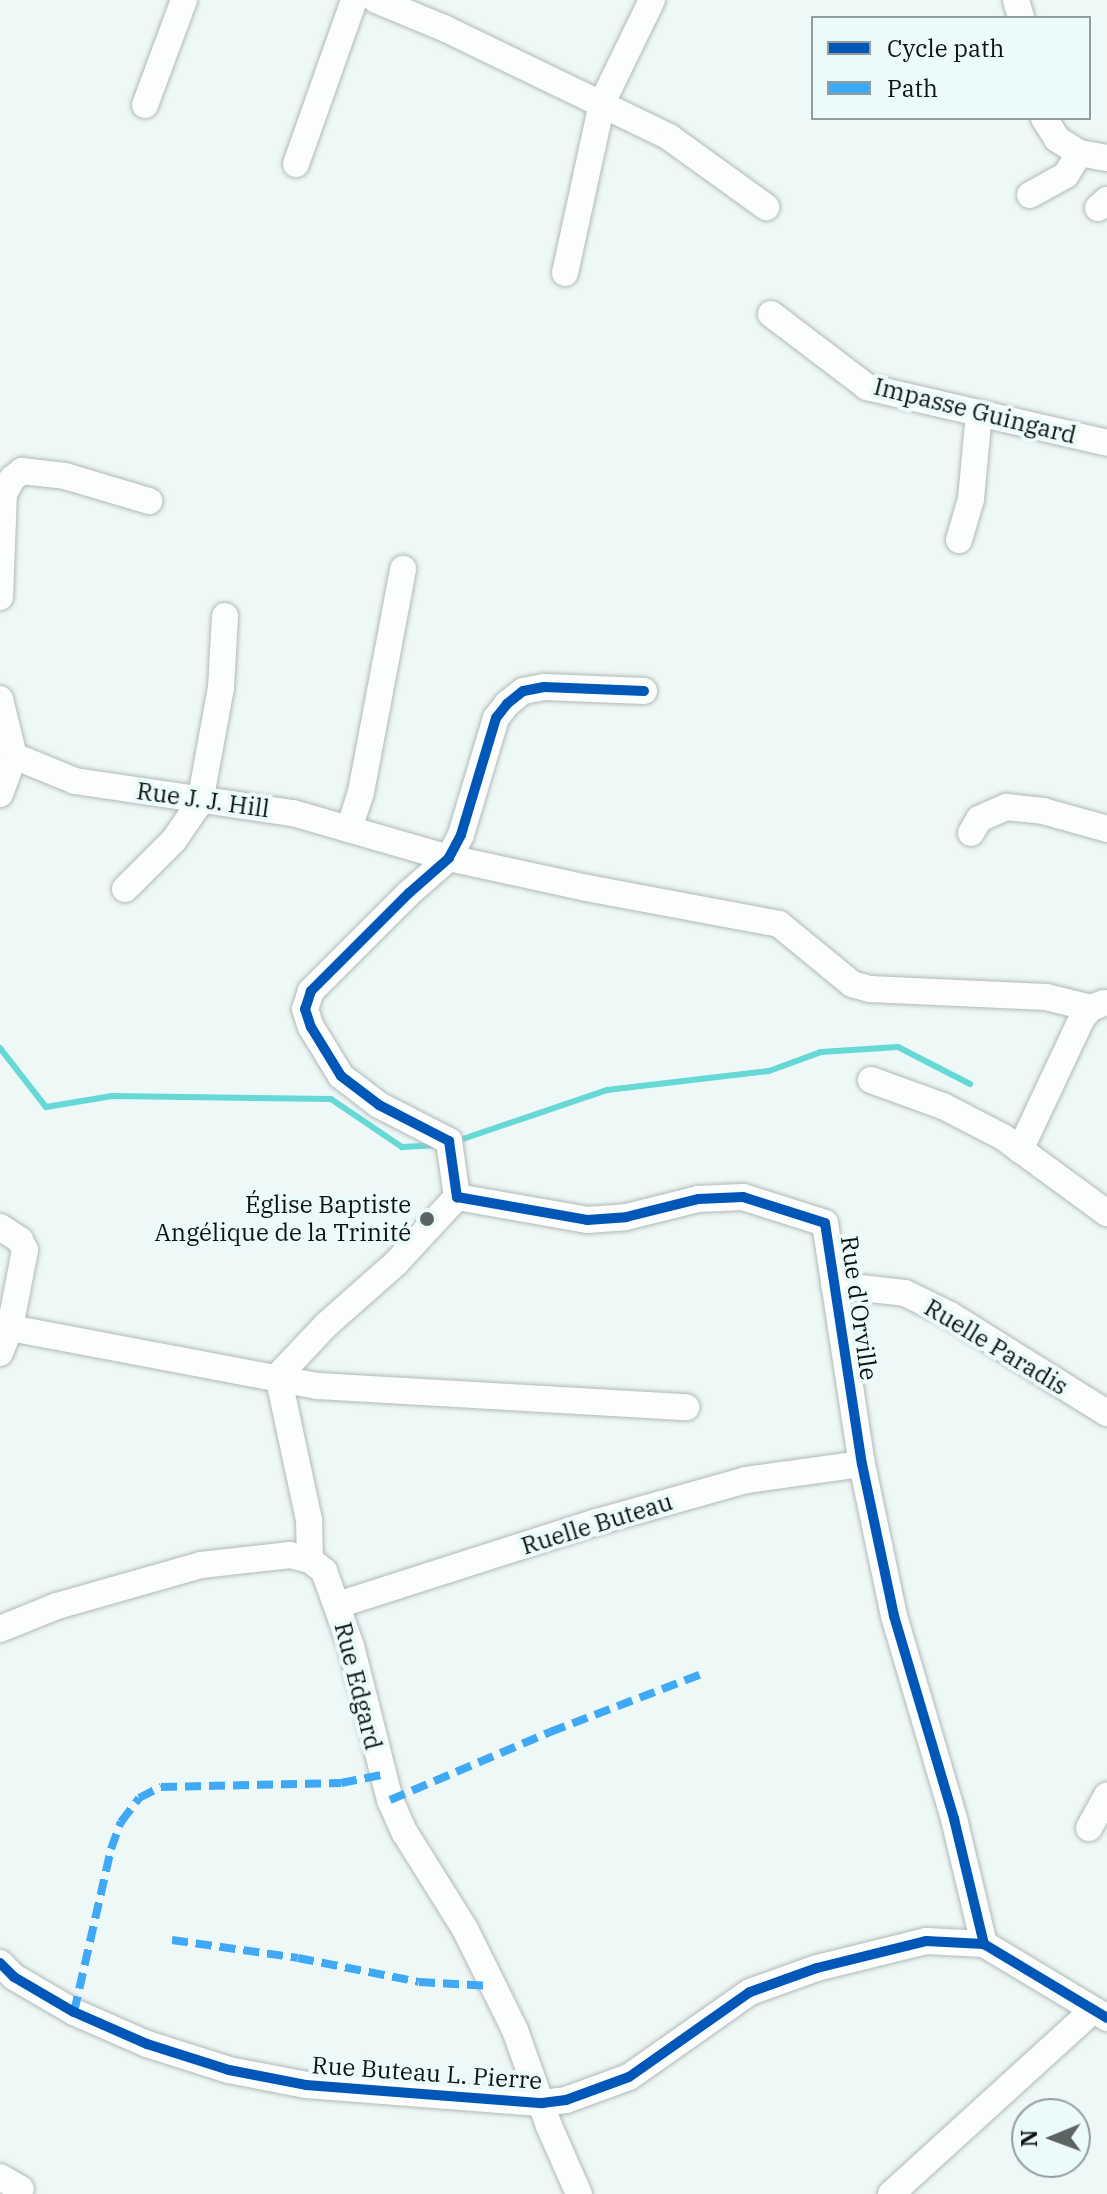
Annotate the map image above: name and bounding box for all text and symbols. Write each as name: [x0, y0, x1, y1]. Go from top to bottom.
legend: [811, 16, 1091, 120]
text: Cycle path: [887, 32, 1004, 64]
text: Path: [887, 72, 938, 104]
street label: Impasse Guingard: [871, 372, 1079, 450]
street label: Rue J. J. Hill: [135, 776, 271, 824]
place label: Église Baptiste Angélique de la Trinité: [154, 1191, 411, 1247]
marker: Église Baptiste Angélique de la Trinité: [418, 1210, 436, 1228]
street label: Rue d'Orville: [835, 1234, 883, 1382]
street label: Ruelle Paradis: [919, 1293, 1073, 1401]
street label: Ruelle Buteau: [518, 1487, 676, 1561]
street label: Rue Edgard: [328, 1619, 388, 1753]
street label: Rue Buteau L. Pierre: [311, 2051, 543, 2095]
north arrow: [1011, 2098, 1091, 2178]
text: N: [1014, 2129, 1043, 2147]

